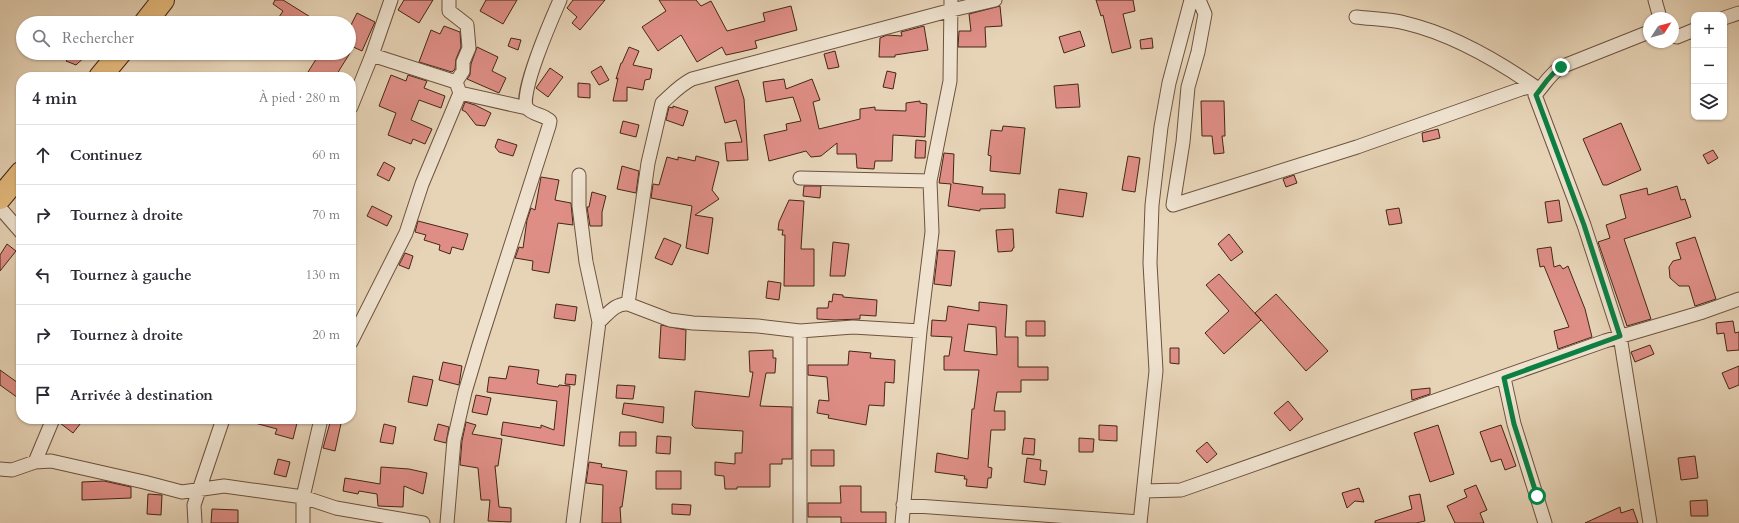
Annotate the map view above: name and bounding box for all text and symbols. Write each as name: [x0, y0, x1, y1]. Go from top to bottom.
north arrow: [1643, 12, 1679, 48]
map controls: [1691, 12, 1727, 120]
button: +: [1691, 12, 1727, 48]
search box: [16, 16, 356, 60]
icon: search: [30, 27, 52, 49]
text: Rechercher: [62, 28, 134, 48]
button: −: [1691, 48, 1727, 84]
route end: [1552, 58, 1570, 76]
button: layers: [1691, 84, 1727, 120]
text: 4 min: [32, 87, 77, 110]
text: À pied · 280 m: [259, 89, 340, 107]
icon: ahead: [32, 144, 54, 166]
text: Continuez: [70, 145, 142, 165]
text: 60 m: [312, 146, 340, 164]
icon: right: [32, 204, 54, 226]
text: Tournez à droite: [70, 205, 183, 225]
text: 70 m: [312, 206, 340, 224]
icon: left: [32, 264, 54, 286]
text: Tournez à gauche: [70, 265, 192, 285]
text: 130 m: [306, 266, 340, 284]
icon: right: [32, 324, 54, 346]
text: Tournez à droite: [70, 325, 183, 345]
text: 20 m: [312, 326, 340, 344]
icon: arrive: [32, 384, 54, 406]
text: Arrivée à destination: [70, 385, 213, 405]
route start: [1528, 487, 1546, 505]

